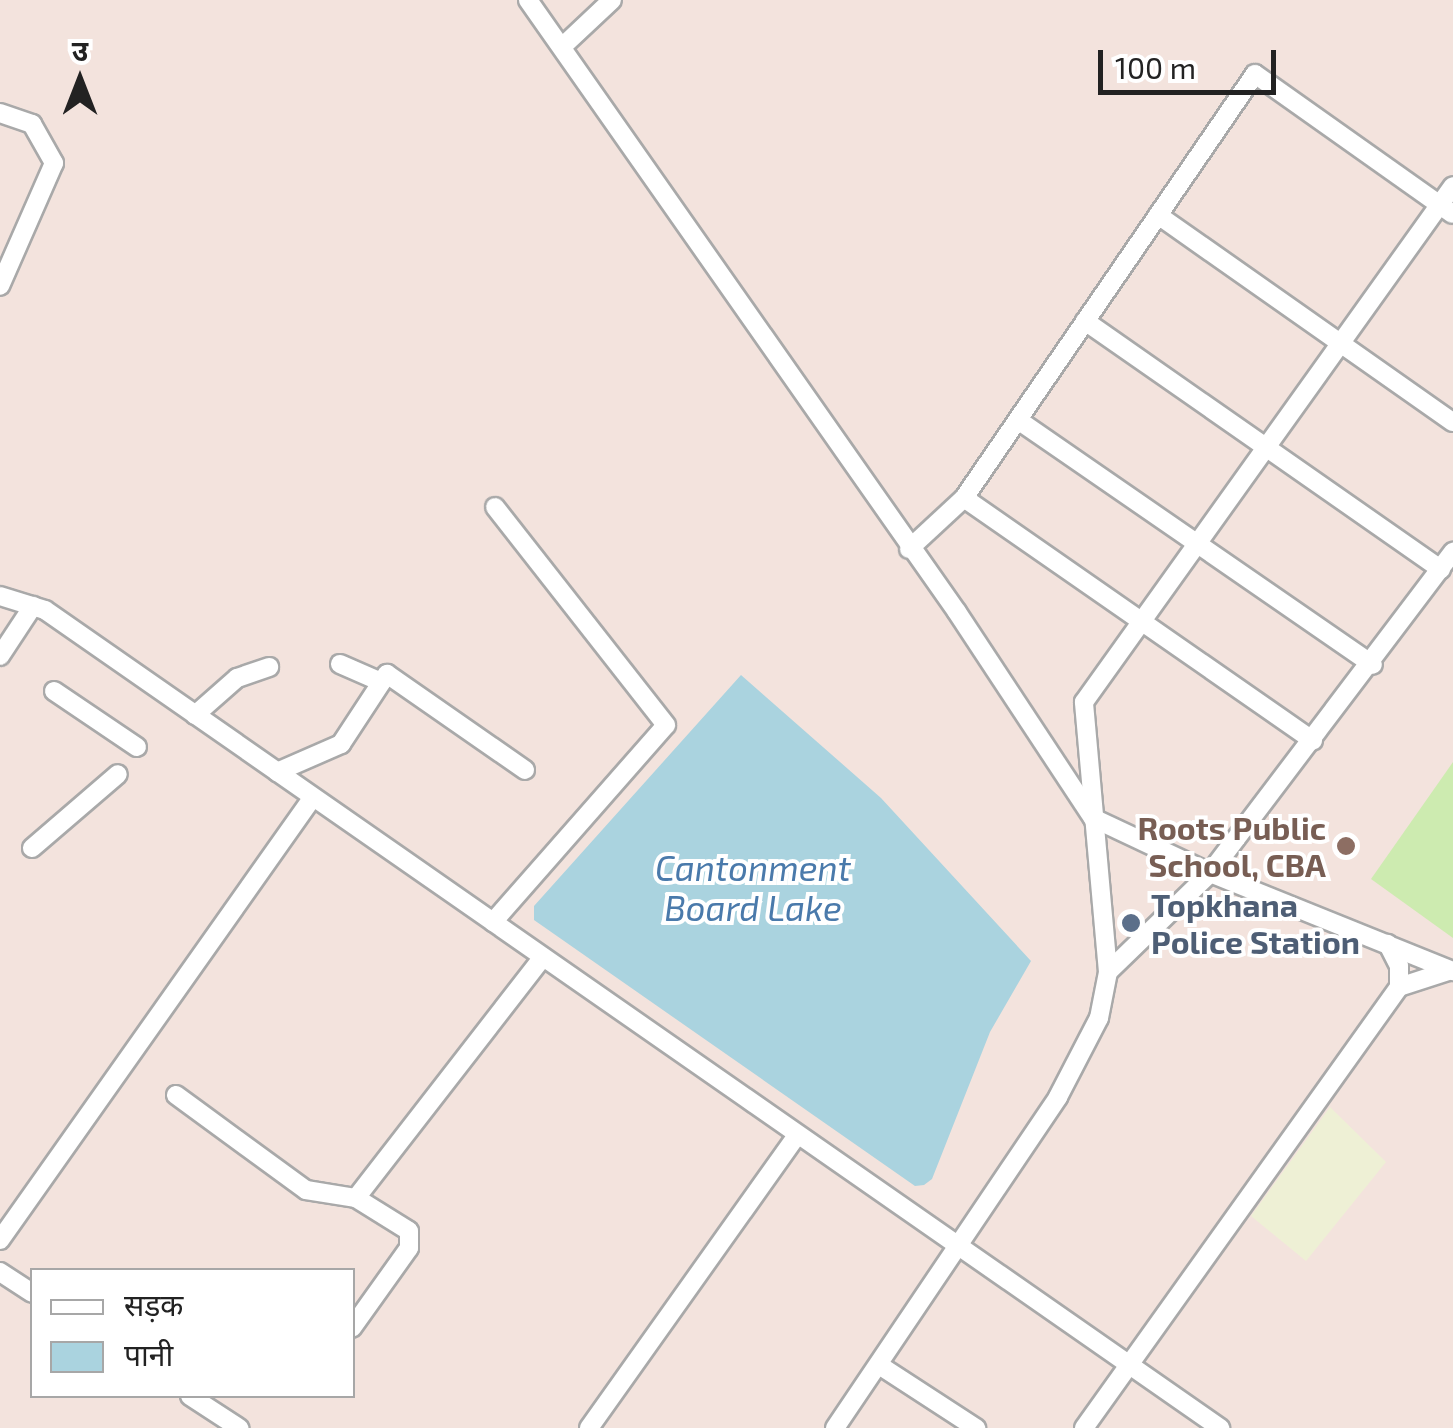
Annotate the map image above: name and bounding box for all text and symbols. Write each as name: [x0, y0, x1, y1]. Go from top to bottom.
north arrow: [30, 30, 130, 130]
scale bar: [1103, 30, 1280, 92]
text: उ: [72, 33, 88, 67]
text: 100 m: [1115, 49, 1196, 85]
place label: Roots Public School, CBA: [1137, 809, 1326, 884]
marker: Roots Public School, CBA: [1335, 835, 1357, 857]
water label: Cantonment Board Lake: [655, 846, 851, 928]
place label: Topkhana Police Station: [1151, 886, 1360, 961]
marker: Topkhana Police Station: [1120, 912, 1142, 934]
legend: [30, 1268, 355, 1398]
text: सड़क: [124, 1286, 183, 1322]
text: पानी: [124, 1336, 173, 1372]

